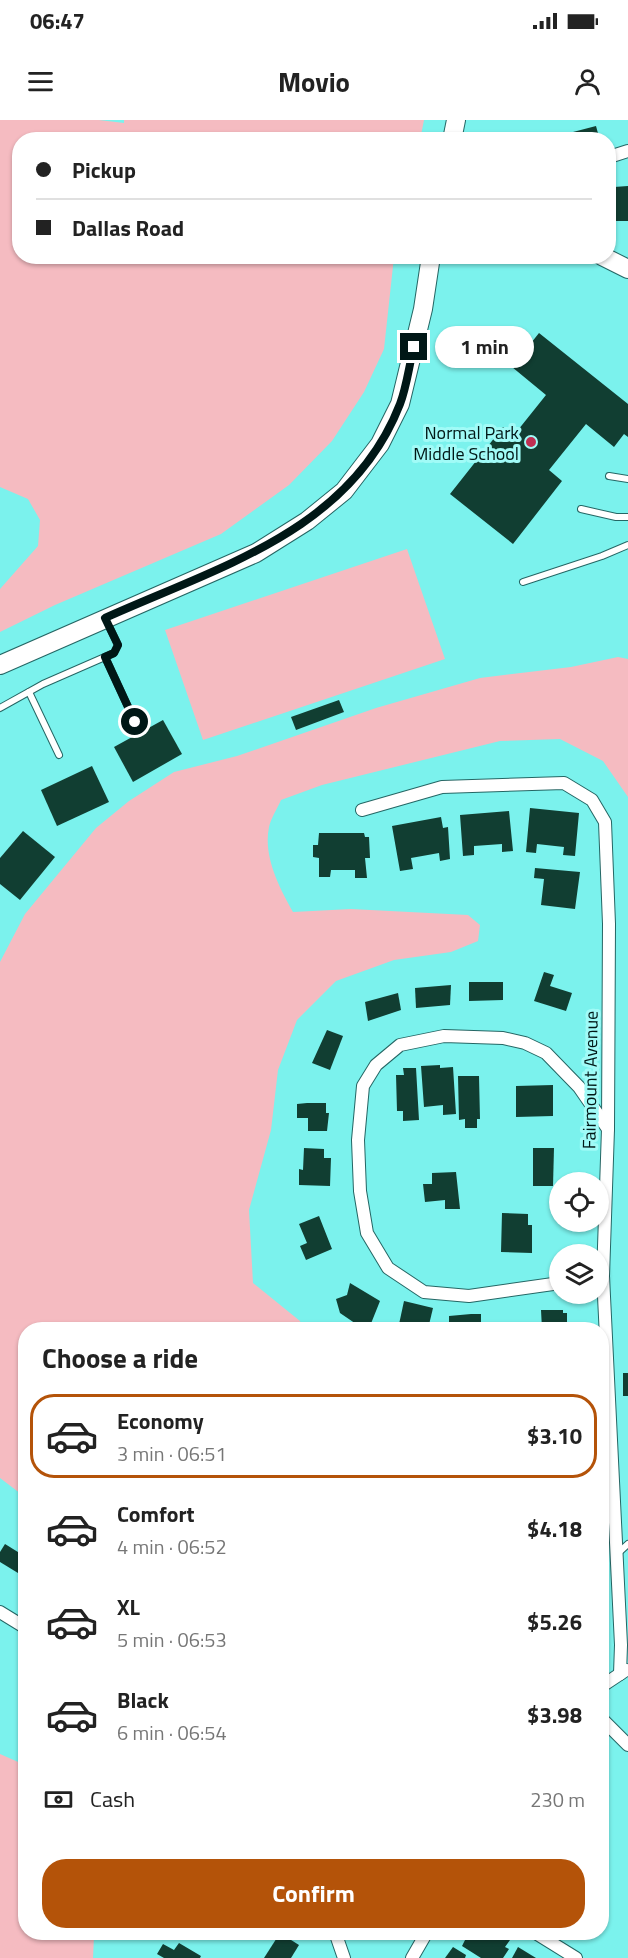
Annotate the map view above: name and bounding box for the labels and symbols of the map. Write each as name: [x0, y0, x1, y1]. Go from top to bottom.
callout: 1 min: [435, 326, 534, 368]
route end: [400, 333, 427, 360]
place label: Normal Park Middle School: [413, 419, 519, 467]
marker: Normal Park Middle School: [524, 435, 538, 449]
route start: [121, 708, 148, 735]
street label: Fairmount Avenue: [575, 1011, 605, 1149]

